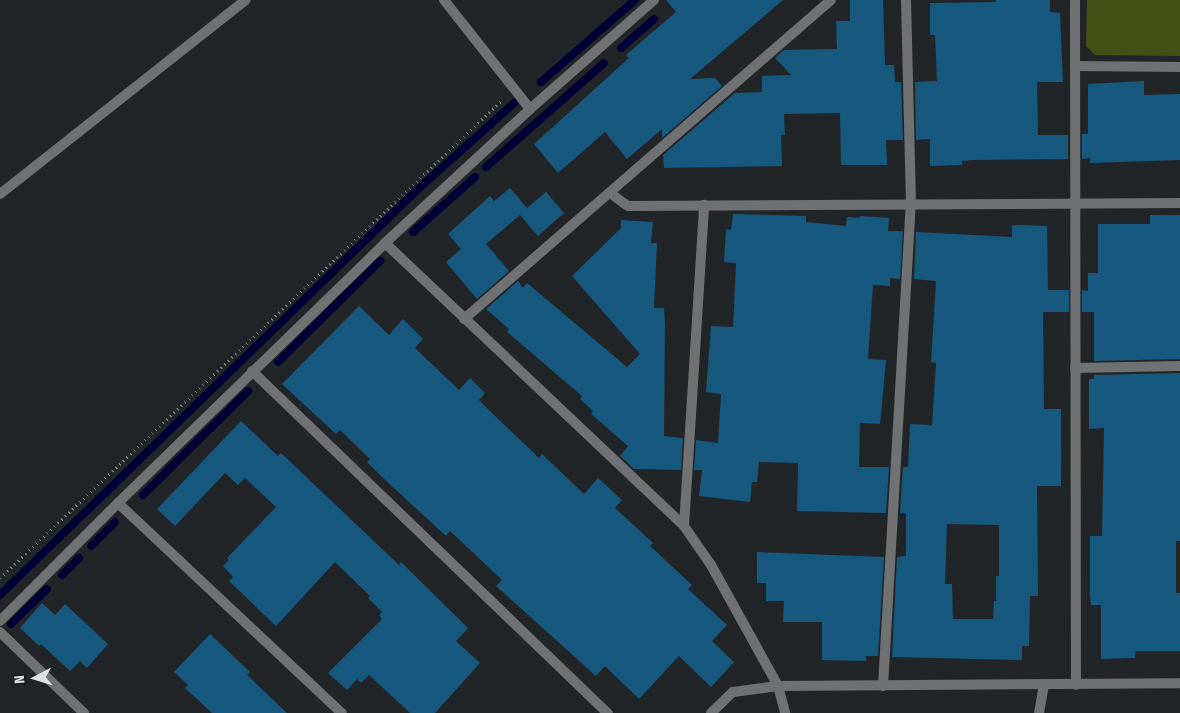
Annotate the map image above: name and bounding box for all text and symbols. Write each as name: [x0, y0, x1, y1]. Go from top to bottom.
north arrow: [10, 653, 60, 703]
text: N: [11, 674, 28, 684]

